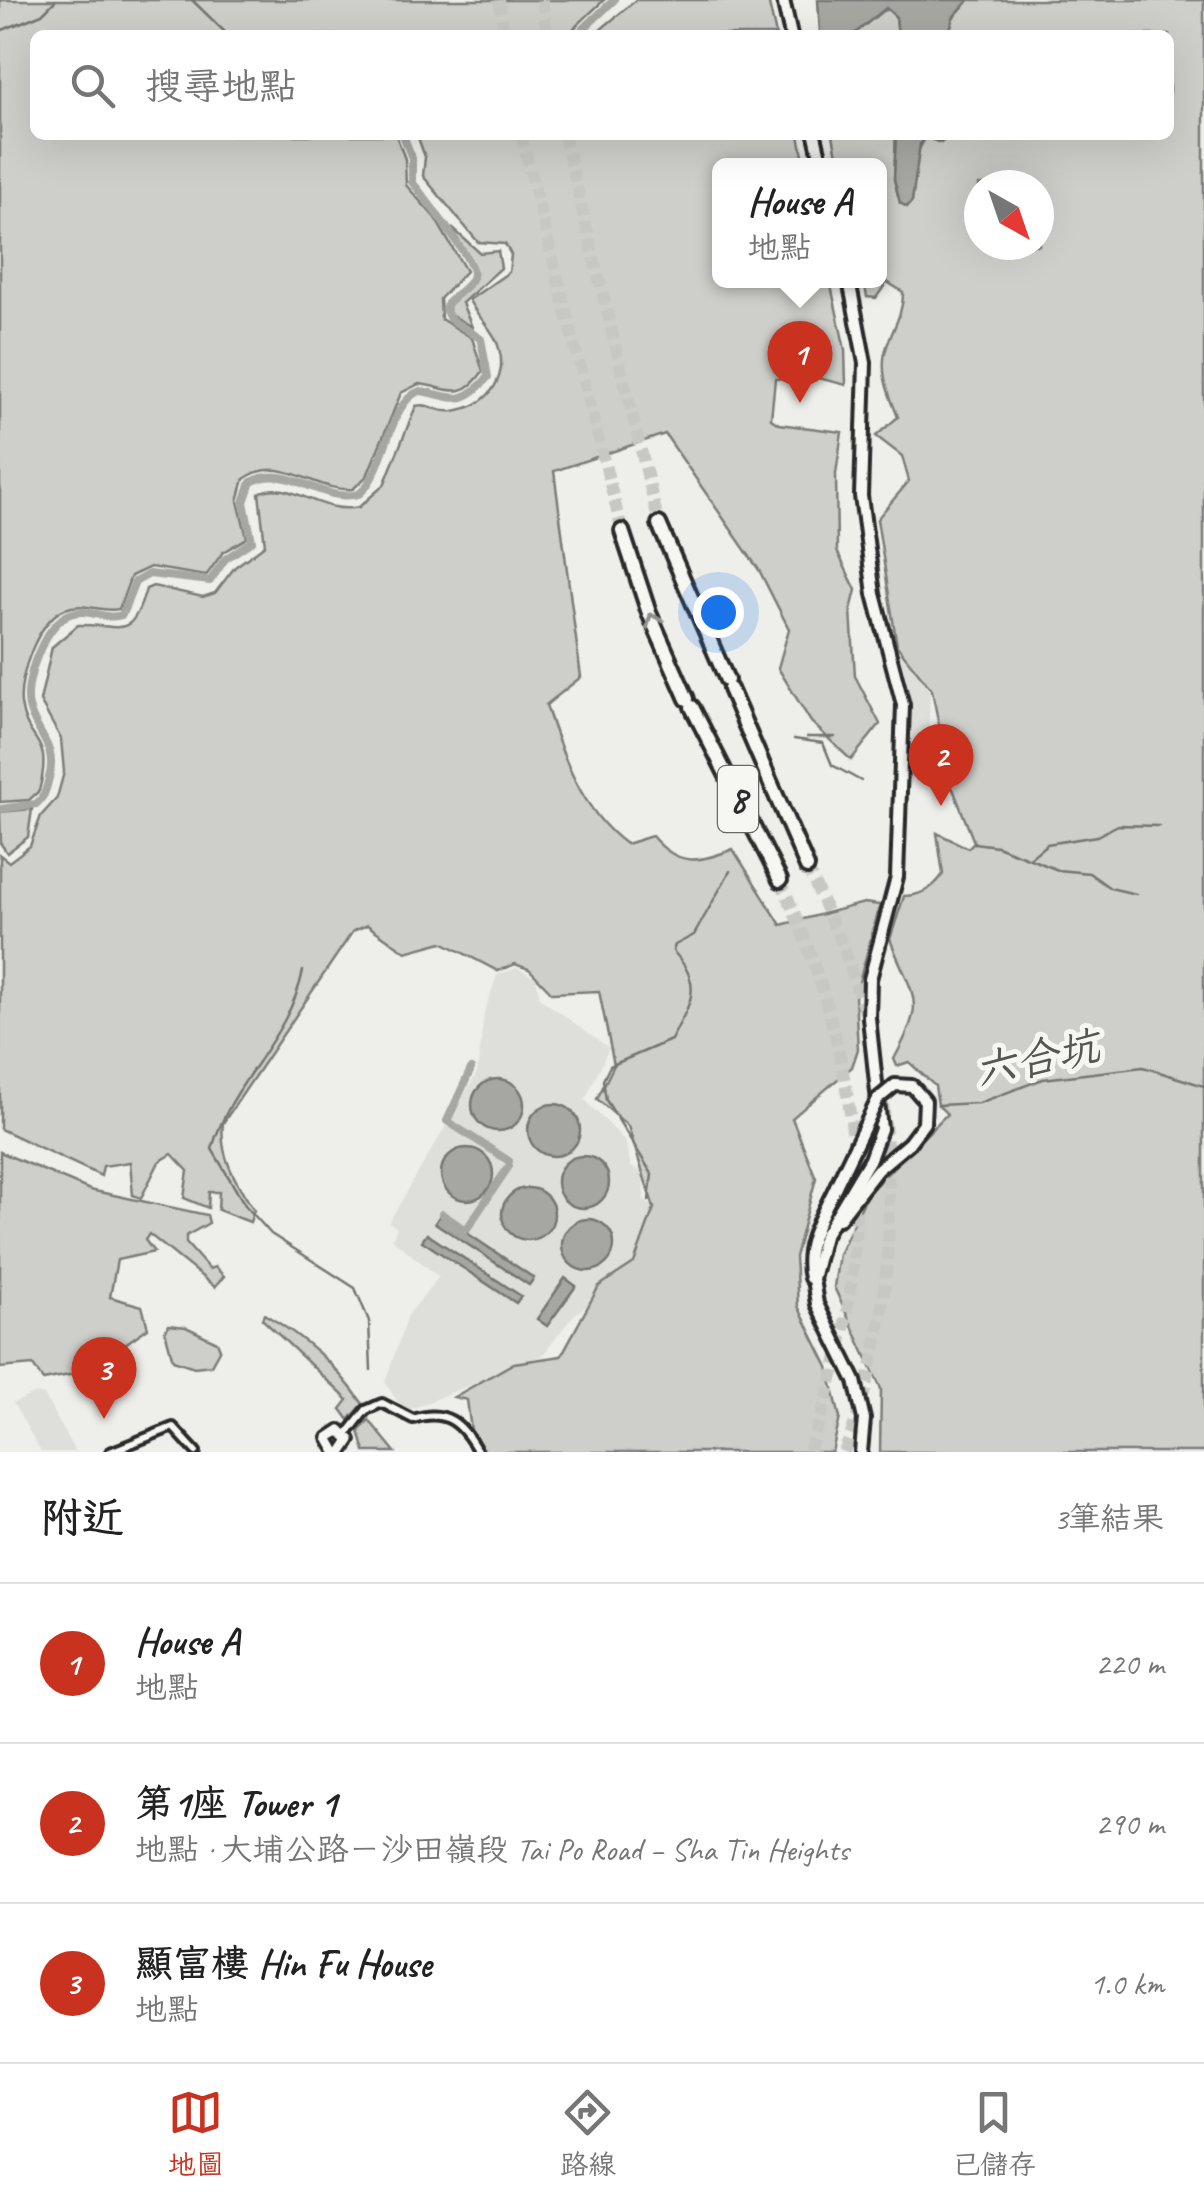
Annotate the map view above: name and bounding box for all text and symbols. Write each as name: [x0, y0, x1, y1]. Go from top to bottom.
search box: [30, 30, 1174, 140]
icon: search: [65, 58, 120, 113]
text: 搜尋地點: [145, 63, 297, 110]
popup: [712, 158, 887, 288]
north arrow: [964, 170, 1054, 260]
text: House A: [747, 178, 852, 225]
text: 地點: [747, 227, 811, 268]
pin: 1: [768, 320, 832, 403]
your location: [693, 587, 744, 638]
one-way arrow: [644, 612, 664, 630]
pin: 2: [908, 724, 974, 806]
road number: 8: [718, 766, 758, 832]
water label: 六合坑: [970, 1019, 1108, 1098]
pin: 3: [72, 1336, 136, 1419]
text: 附近: [40, 1492, 124, 1545]
text: 3筆結果: [1054, 1498, 1164, 1539]
text: House A: [135, 1618, 239, 1665]
text: 1: [65, 1643, 80, 1684]
text: 220 m: [1095, 1643, 1164, 1684]
text: 地點: [135, 1667, 199, 1708]
text: 第1座 Tower 1: [135, 1780, 337, 1827]
text: 2: [65, 1803, 80, 1844]
text: 290 m: [1095, 1803, 1164, 1844]
text: 地點 · 大埔公路－沙田嶺段 Tai Po Road – Sha Tin Heights: [135, 1829, 849, 1870]
text: 顯富樓 Hin Fu House: [135, 1940, 431, 1987]
text: 3: [65, 1963, 80, 2004]
text: 1.0 km: [1090, 1963, 1164, 2004]
text: 地點: [135, 1989, 199, 2030]
tab: 地圖: [168, 2085, 224, 2182]
tab: 路線: [560, 2085, 616, 2182]
tab: 已儲存: [952, 2085, 1036, 2182]

